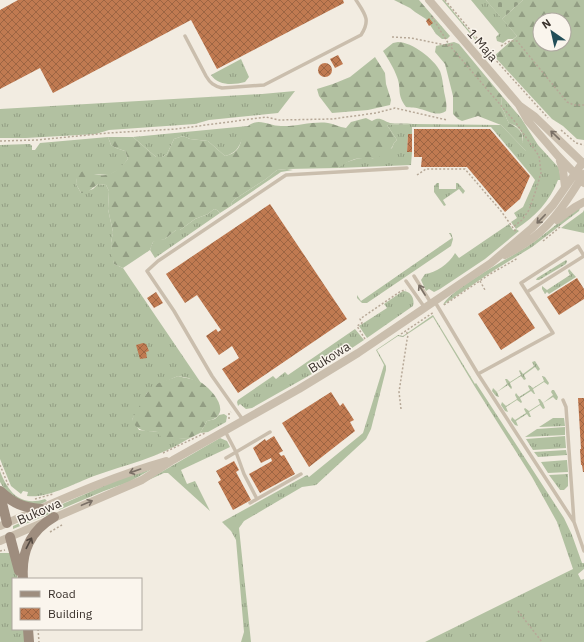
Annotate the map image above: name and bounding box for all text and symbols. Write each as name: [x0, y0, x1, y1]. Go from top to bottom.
north arrow: [532, 12, 572, 52]
text: N: [539, 16, 554, 32]
street label: 1 Maja: [464, 25, 502, 65]
one-way arrow: [550, 131, 560, 140]
one-way arrow: [536, 214, 546, 224]
one-way arrow: [418, 284, 426, 296]
street label: Bukowa: [305, 338, 354, 377]
one-way arrow: [130, 467, 142, 475]
street label: Bukowa: [14, 494, 64, 529]
one-way arrow: [80, 499, 92, 507]
one-way arrow: [26, 537, 33, 549]
legend: [12, 578, 142, 630]
text: Road: [48, 586, 76, 601]
text: Building: [48, 606, 93, 621]

